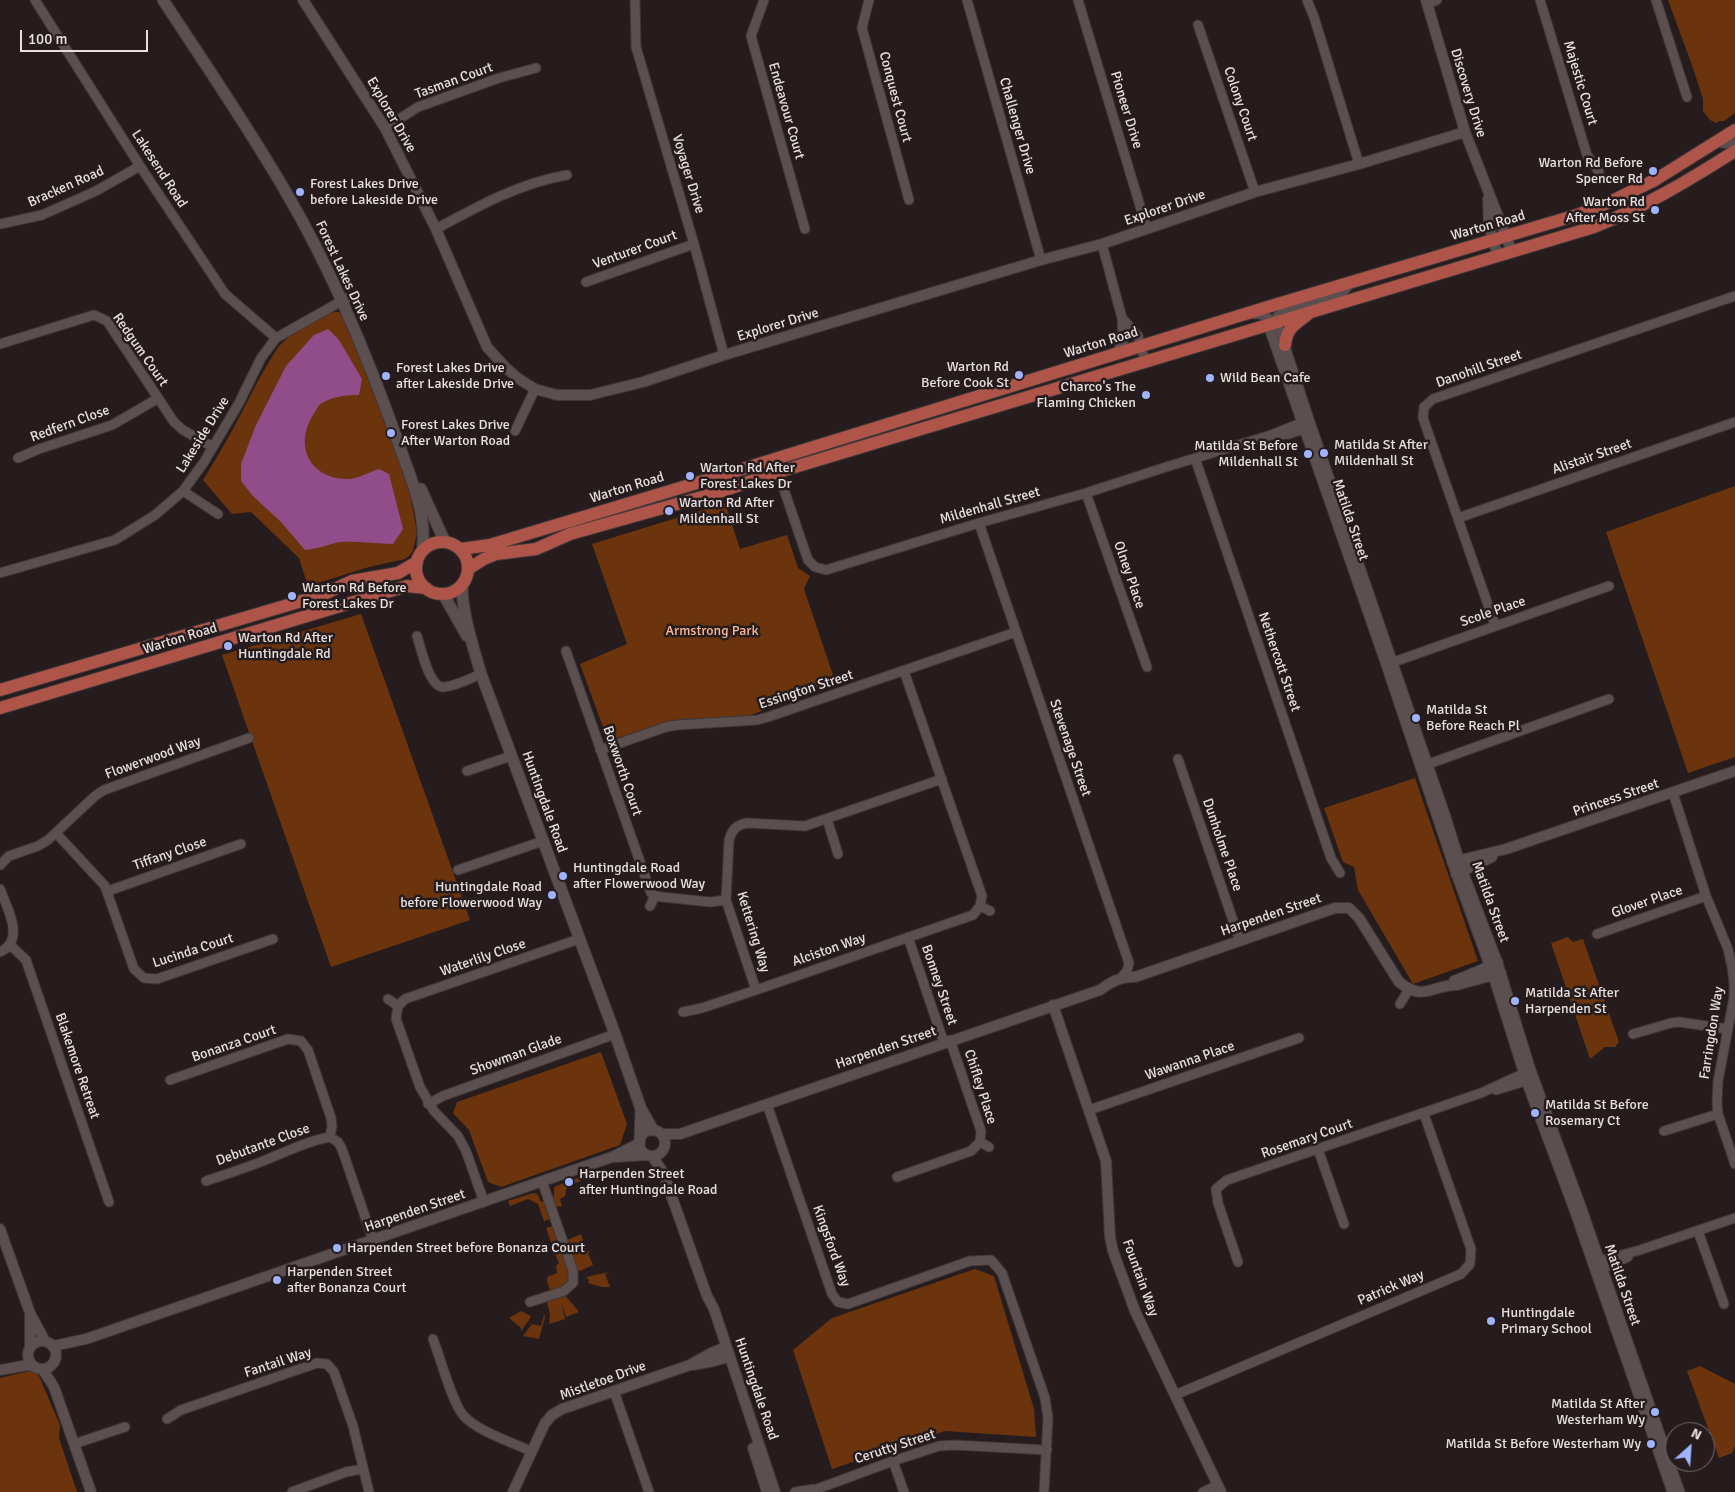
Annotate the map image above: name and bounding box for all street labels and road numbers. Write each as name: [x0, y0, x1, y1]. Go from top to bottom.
street label: Majestic Court: [1559, 39, 1601, 127]
street label: Discovery Drive: [1446, 46, 1490, 140]
street label: Conquest Court: [875, 50, 915, 144]
street label: Tasman Court: [413, 59, 495, 103]
street label: Endeavour Court: [764, 61, 808, 161]
street label: Colony Court: [1219, 65, 1261, 143]
street label: Pioneer Drive: [1106, 69, 1146, 151]
street label: Explorer Drive: [363, 74, 419, 156]
street label: Challenger Drive: [995, 76, 1039, 176]
street label: Lakesend Road: [128, 127, 190, 211]
street label: Voyager Drive: [668, 132, 708, 216]
street label: Bracken Road: [25, 163, 107, 211]
street label: Explorer Drive: [1122, 186, 1208, 230]
street label: Warton Road: [1449, 207, 1527, 245]
street label: Forest Lakes Drive: [311, 218, 373, 324]
street label: Venturer Court: [591, 227, 679, 273]
street label: Explorer Drive: [735, 305, 821, 345]
street label: Redgum Court: [109, 310, 171, 390]
street label: Warton Road: [1062, 324, 1140, 362]
street label: Danohill Street: [1434, 346, 1524, 392]
street label: Lakeside Drive: [173, 394, 233, 476]
street label: Redfern Close: [28, 402, 112, 446]
street label: Alistair Street: [1550, 436, 1634, 478]
street label: Warton Road: [588, 469, 666, 507]
street label: Matilda Street: [1328, 477, 1372, 563]
street label: Mildenhall Street: [938, 484, 1042, 528]
street label: Olney Place: [1110, 539, 1148, 611]
street label: Scole Place: [1458, 593, 1528, 631]
street label: Nethercott Street: [1254, 610, 1304, 714]
street label: Warton Road: [141, 620, 219, 658]
street label: Essington Street: [757, 667, 855, 713]
street label: Stevenage Street: [1046, 697, 1094, 799]
street label: Boxworth Court: [599, 724, 645, 818]
street label: Flowerwood Way: [103, 733, 203, 783]
street label: Huntingdale Road: [518, 749, 570, 855]
street label: Princess Street: [1571, 775, 1661, 821]
street label: Dunholme Place: [1198, 796, 1246, 894]
street label: Tiffany Close: [131, 834, 209, 874]
street label: Matilda Street: [1468, 859, 1512, 945]
street label: Glover Place: [1609, 882, 1685, 922]
street label: Kettering Way: [733, 889, 773, 975]
street label: Harpenden Street: [1218, 890, 1324, 940]
street label: Lucinda Court: [150, 930, 236, 972]
street label: Alciston Way: [790, 930, 868, 970]
street label: Waterlily Close: [438, 935, 528, 981]
street label: Bonney Street: [917, 943, 961, 1027]
street label: Farringdon Way: [1696, 985, 1728, 1081]
street label: Blakemore Retreat: [51, 1011, 103, 1121]
street label: Bonanza Court: [190, 1022, 278, 1066]
street label: Harpenden Street: [833, 1023, 939, 1073]
street label: Showman Glade: [468, 1031, 564, 1079]
street label: Wawanna Place: [1143, 1038, 1237, 1084]
street label: Chifley Place: [960, 1048, 1000, 1126]
street label: Rosemary Court: [1259, 1115, 1355, 1163]
street label: Debutante Close: [214, 1120, 312, 1170]
street label: Harpenden Street: [362, 1186, 468, 1236]
street label: Kingsford Way: [808, 1203, 854, 1289]
street label: Fountain Way: [1118, 1237, 1162, 1319]
street label: Matilda Street: [1600, 1242, 1644, 1328]
street label: Patrick Way: [1355, 1267, 1427, 1309]
street label: Huntingdale Road: [731, 1336, 781, 1442]
street label: Fantail Way: [242, 1344, 314, 1382]
street label: Mistletoe Drive: [558, 1358, 648, 1404]
street label: Cerutty Street: [852, 1426, 938, 1468]

